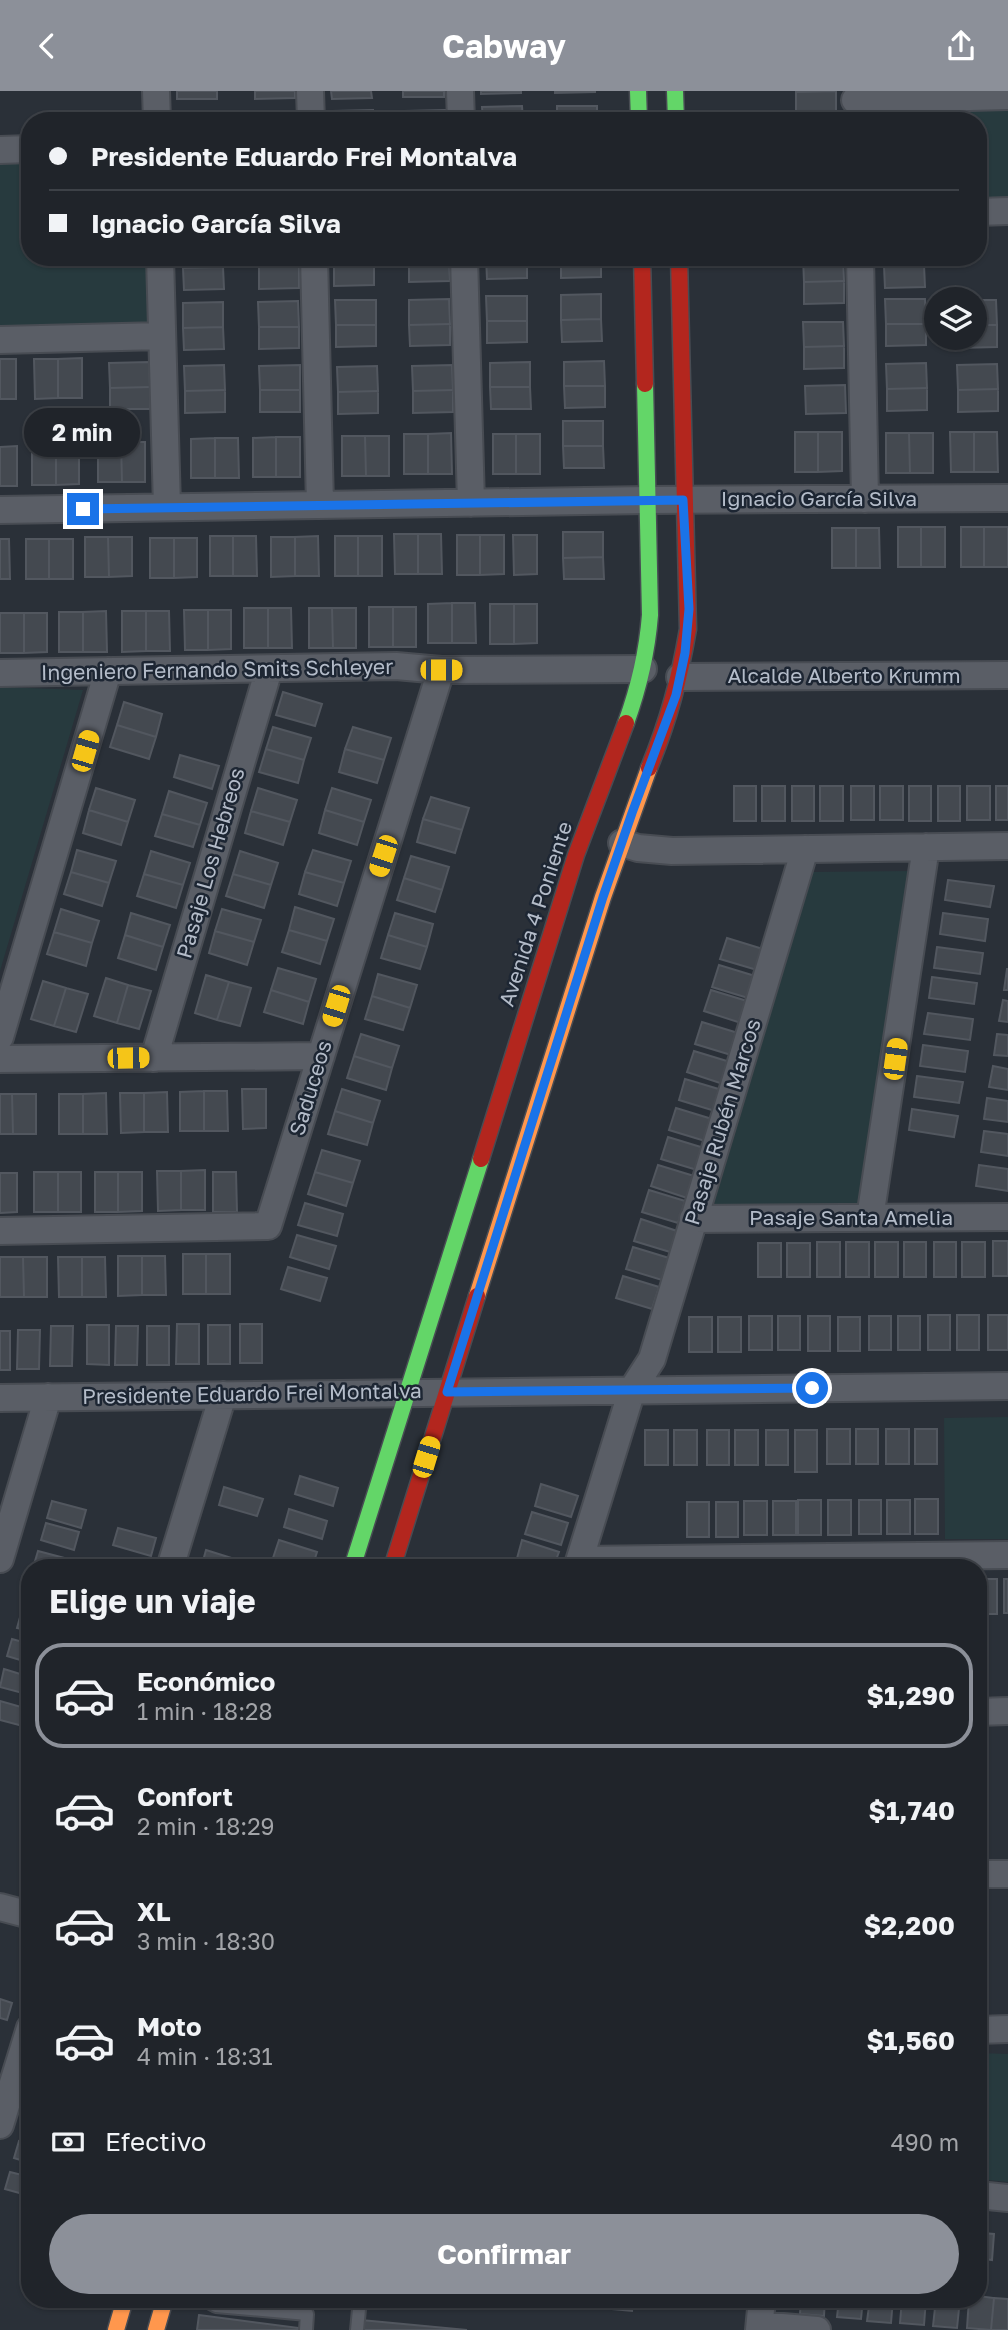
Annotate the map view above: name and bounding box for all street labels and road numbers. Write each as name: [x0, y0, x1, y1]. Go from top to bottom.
street label: Ignacio García Silva: [721, 485, 917, 511]
street label: Ingeniero Fernando Smits Schleyer: [41, 653, 393, 685]
street label: Alcalde Alberto Krumm: [727, 662, 961, 688]
street label: Pasaje Los Hebreos: [170, 764, 250, 961]
street label: Avenida 4 Poniente: [493, 818, 577, 1010]
street label: Pasaje Rubén Marcos: [678, 1015, 766, 1228]
street label: Saduceos: [283, 1037, 337, 1139]
street label: Pasaje Santa Amelia: [749, 1204, 953, 1230]
street label: Presidente Eduardo Frei Montalva: [82, 1377, 422, 1409]

